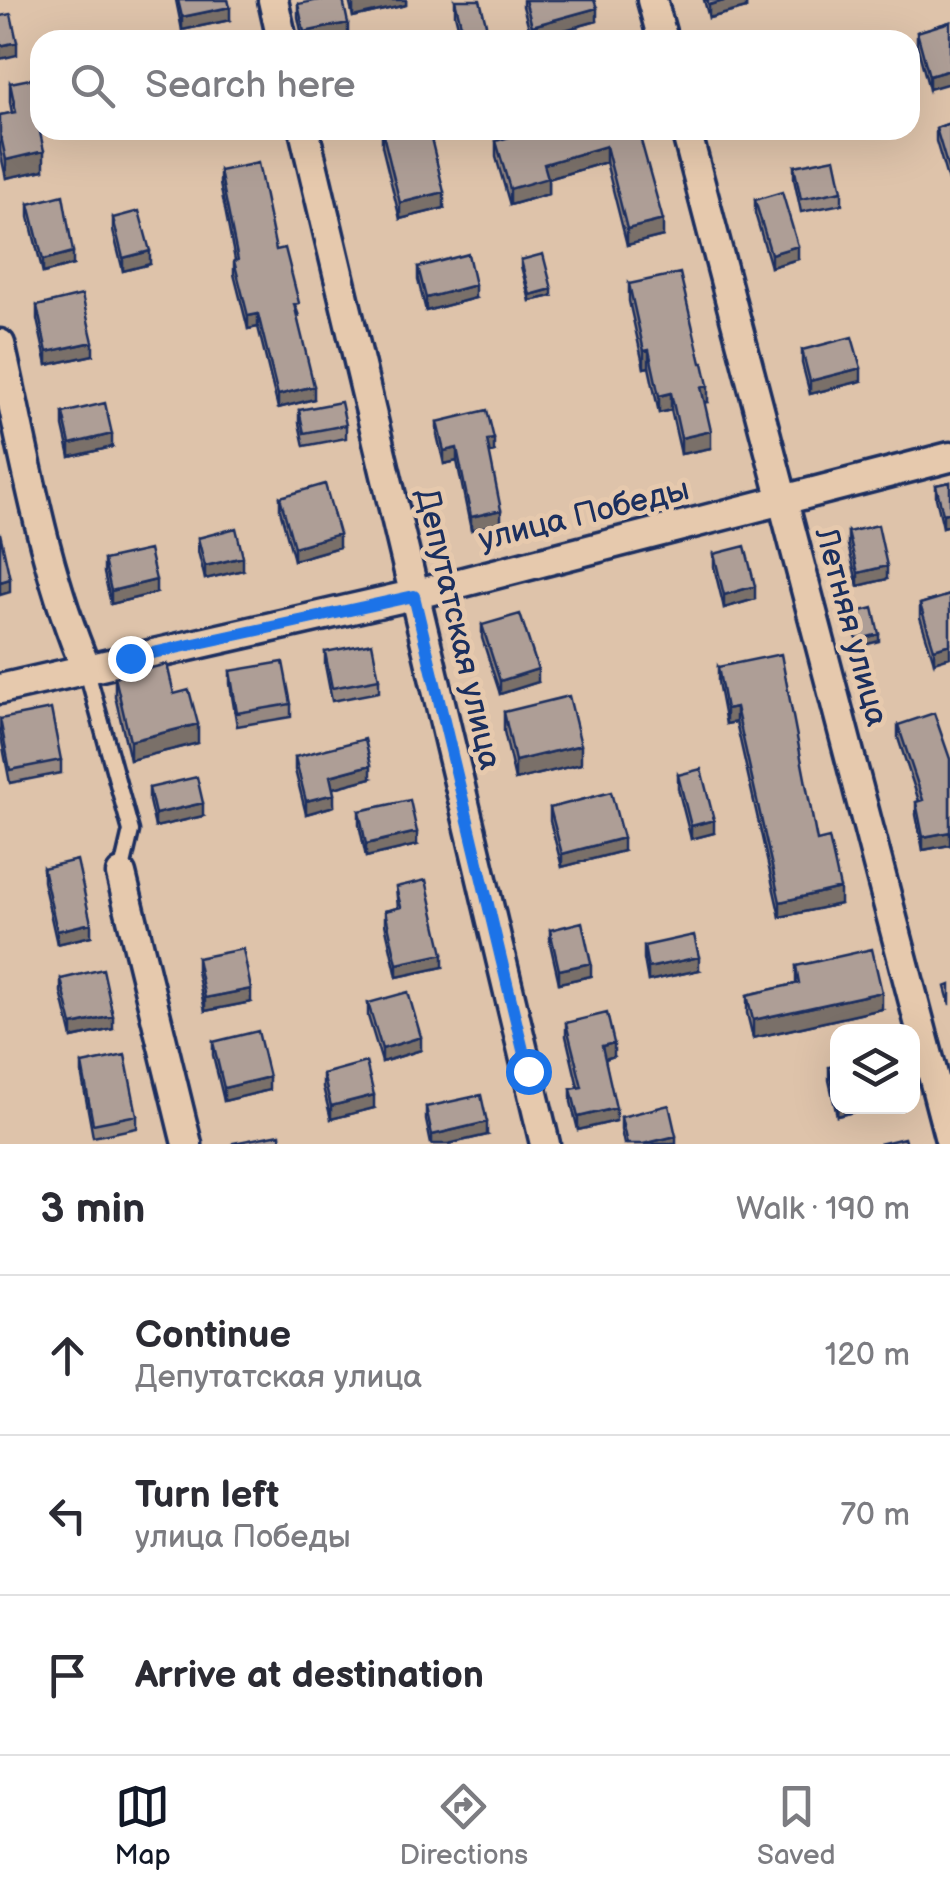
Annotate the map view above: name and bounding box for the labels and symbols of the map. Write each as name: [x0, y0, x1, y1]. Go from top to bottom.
street label: улица Победы: [475, 470, 693, 560]
street label: Депутатская улица: [407, 485, 509, 773]
street label: Летняя улица: [806, 523, 896, 731]
route end: [108, 636, 154, 682]
route start: [506, 1049, 552, 1095]

